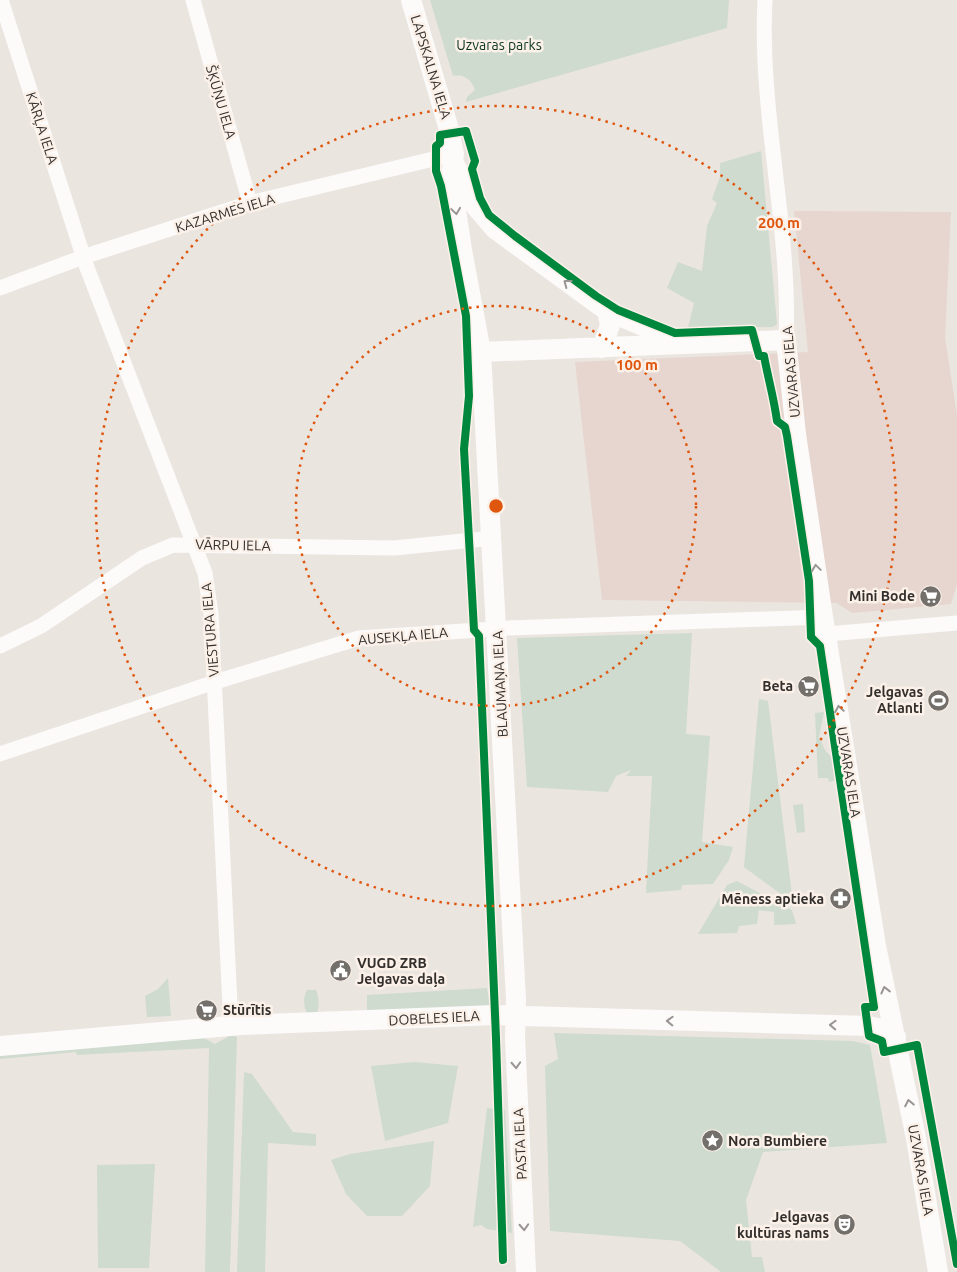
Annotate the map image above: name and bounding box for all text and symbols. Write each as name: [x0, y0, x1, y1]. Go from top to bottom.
street label: LAPSKALNA IELA: [408, 13, 454, 121]
park label: Uzvaras parks: [456, 37, 542, 53]
street label: ŠĶŪŅU IELA: [203, 63, 240, 141]
street label: KĀRĻA IELA: [23, 90, 61, 166]
street label: KAZARMES IELA: [173, 190, 277, 236]
one-way arrow: [450, 207, 461, 215]
text: 200 m: [758, 214, 800, 231]
one-way arrow: [563, 280, 573, 289]
street label: UZVARAS IELA: [779, 326, 803, 418]
text: 100 m: [616, 356, 658, 373]
centre of rings: [487, 497, 505, 515]
street label: VĀRPU IELA: [195, 536, 271, 554]
one-way arrow: [811, 564, 822, 572]
street label: VIESTURA IELA: [198, 582, 222, 678]
supermarket icon: Mini Bode: [919, 584, 943, 608]
place label: Mini Bode: [849, 588, 915, 604]
street label: AUSEKĻA IELA: [357, 624, 449, 648]
street label: BLAUMAŅA IELA: [489, 630, 511, 738]
supermarket icon: Beta: [797, 674, 821, 698]
place label: Beta: [762, 678, 793, 694]
place label: Jelgavas Atlanti: [866, 684, 923, 716]
sports icon: Jelgavas Atlanti: [927, 688, 951, 712]
one-way arrow: [835, 704, 845, 713]
street label: UZVARAS IELA: [834, 725, 864, 819]
pharmacy icon: Mēness aptieka: [828, 887, 852, 911]
place label: Mēness aptieka: [721, 891, 824, 907]
place label: VUGD ZRB Jelgavas daļa: [357, 955, 445, 987]
public building icon: VUGD ZRB Jelgavas daļa: [329, 959, 353, 983]
one-way arrow: [880, 986, 890, 994]
supermarket icon: Stūrītis: [195, 998, 219, 1022]
place label: Stūrītis: [223, 1002, 272, 1018]
street label: DOBELES IELA: [388, 1008, 480, 1028]
one-way arrow: [666, 1015, 674, 1026]
one-way arrow: [828, 1020, 836, 1030]
one-way arrow: [511, 1061, 522, 1069]
one-way arrow: [904, 1098, 915, 1107]
street label: PASTA IELA: [510, 1108, 530, 1180]
street label: UZVARAS IELA: [905, 1123, 937, 1217]
place icon: Nora Bumbiere: [700, 1129, 724, 1153]
place label: Nora Bumbiere: [728, 1133, 827, 1149]
place label: Jelgavas kultūras nams: [737, 1209, 829, 1241]
theatre icon: Jelgavas kultūras nams: [833, 1213, 857, 1237]
one-way arrow: [519, 1224, 529, 1231]

